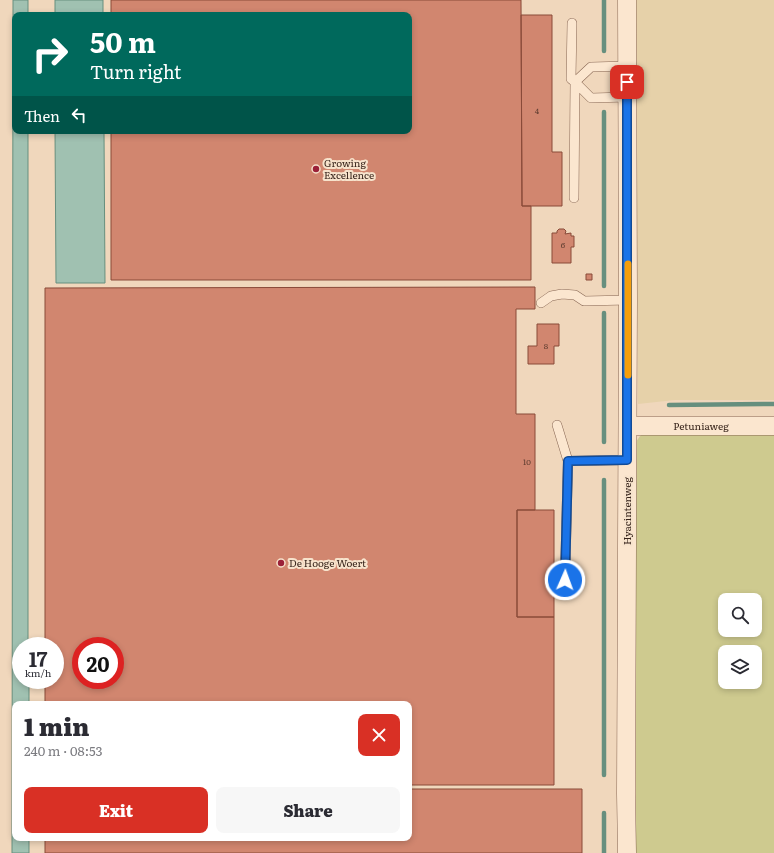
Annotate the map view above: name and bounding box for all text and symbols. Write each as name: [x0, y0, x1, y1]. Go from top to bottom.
text: 50 m: [90, 20, 156, 62]
icon: right: [24, 28, 76, 80]
text: Turn right: [90, 58, 181, 85]
pin: [610, 65, 644, 99]
icon: arrive: [616, 71, 638, 93]
text: Then: [24, 104, 60, 127]
icon: left: [68, 104, 90, 126]
house number: 4: [535, 105, 540, 116]
place label: Growing Excellence: [324, 155, 374, 182]
marker: Growing Excellence: [311, 164, 321, 174]
house number: 6: [561, 239, 566, 250]
house number: 8: [544, 340, 549, 351]
street label: Petuniaweg: [673, 418, 729, 433]
house number: 10: [523, 456, 531, 467]
street label: Hyacintenweg: [619, 477, 634, 545]
place label: De Hooge Woert: [289, 555, 366, 570]
marker: De Hooge Woert: [276, 558, 286, 568]
position arrow: [544, 559, 586, 601]
map controls: [718, 593, 762, 689]
button: search: [718, 593, 762, 637]
speed limit sign: 20: [72, 637, 124, 689]
text: 17: [29, 643, 47, 673]
button: layers: [718, 645, 762, 689]
text: km/h: [25, 665, 51, 680]
text: 1 min: [24, 708, 89, 743]
button: close: [358, 714, 400, 756]
text: 240 m · 08:53: [24, 741, 103, 760]
button: Exit: [24, 787, 208, 833]
button: Share: [216, 787, 400, 833]

